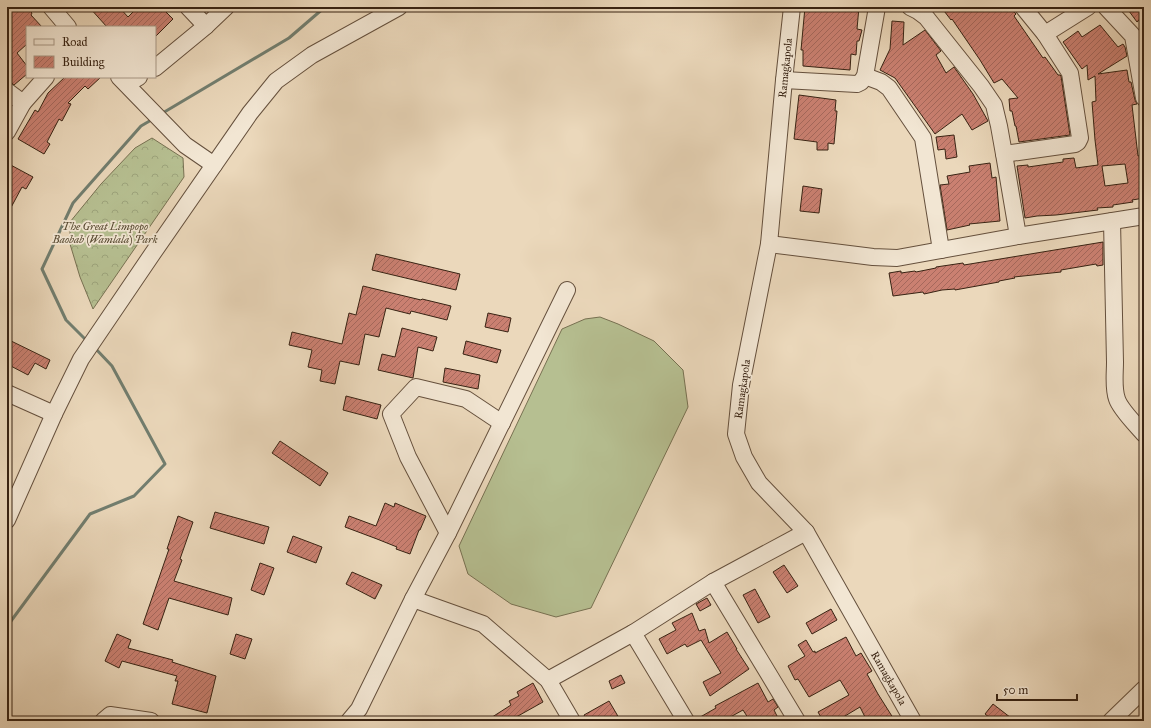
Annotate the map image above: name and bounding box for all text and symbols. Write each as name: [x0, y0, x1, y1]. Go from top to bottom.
legend: [26, 26, 156, 78]
text: Road: [62, 35, 88, 49]
street label: Ramagkapola: [776, 37, 795, 99]
text: Building: [62, 55, 105, 70]
park label: The Great Limpopo Baobab (Wamlala) Park: [51, 220, 158, 246]
street label: Ramagkapola: [732, 358, 753, 420]
street label: Ramagkapola: [868, 649, 909, 708]
scale bar: [997, 676, 1077, 702]
text: 50 m: [1003, 683, 1028, 697]

